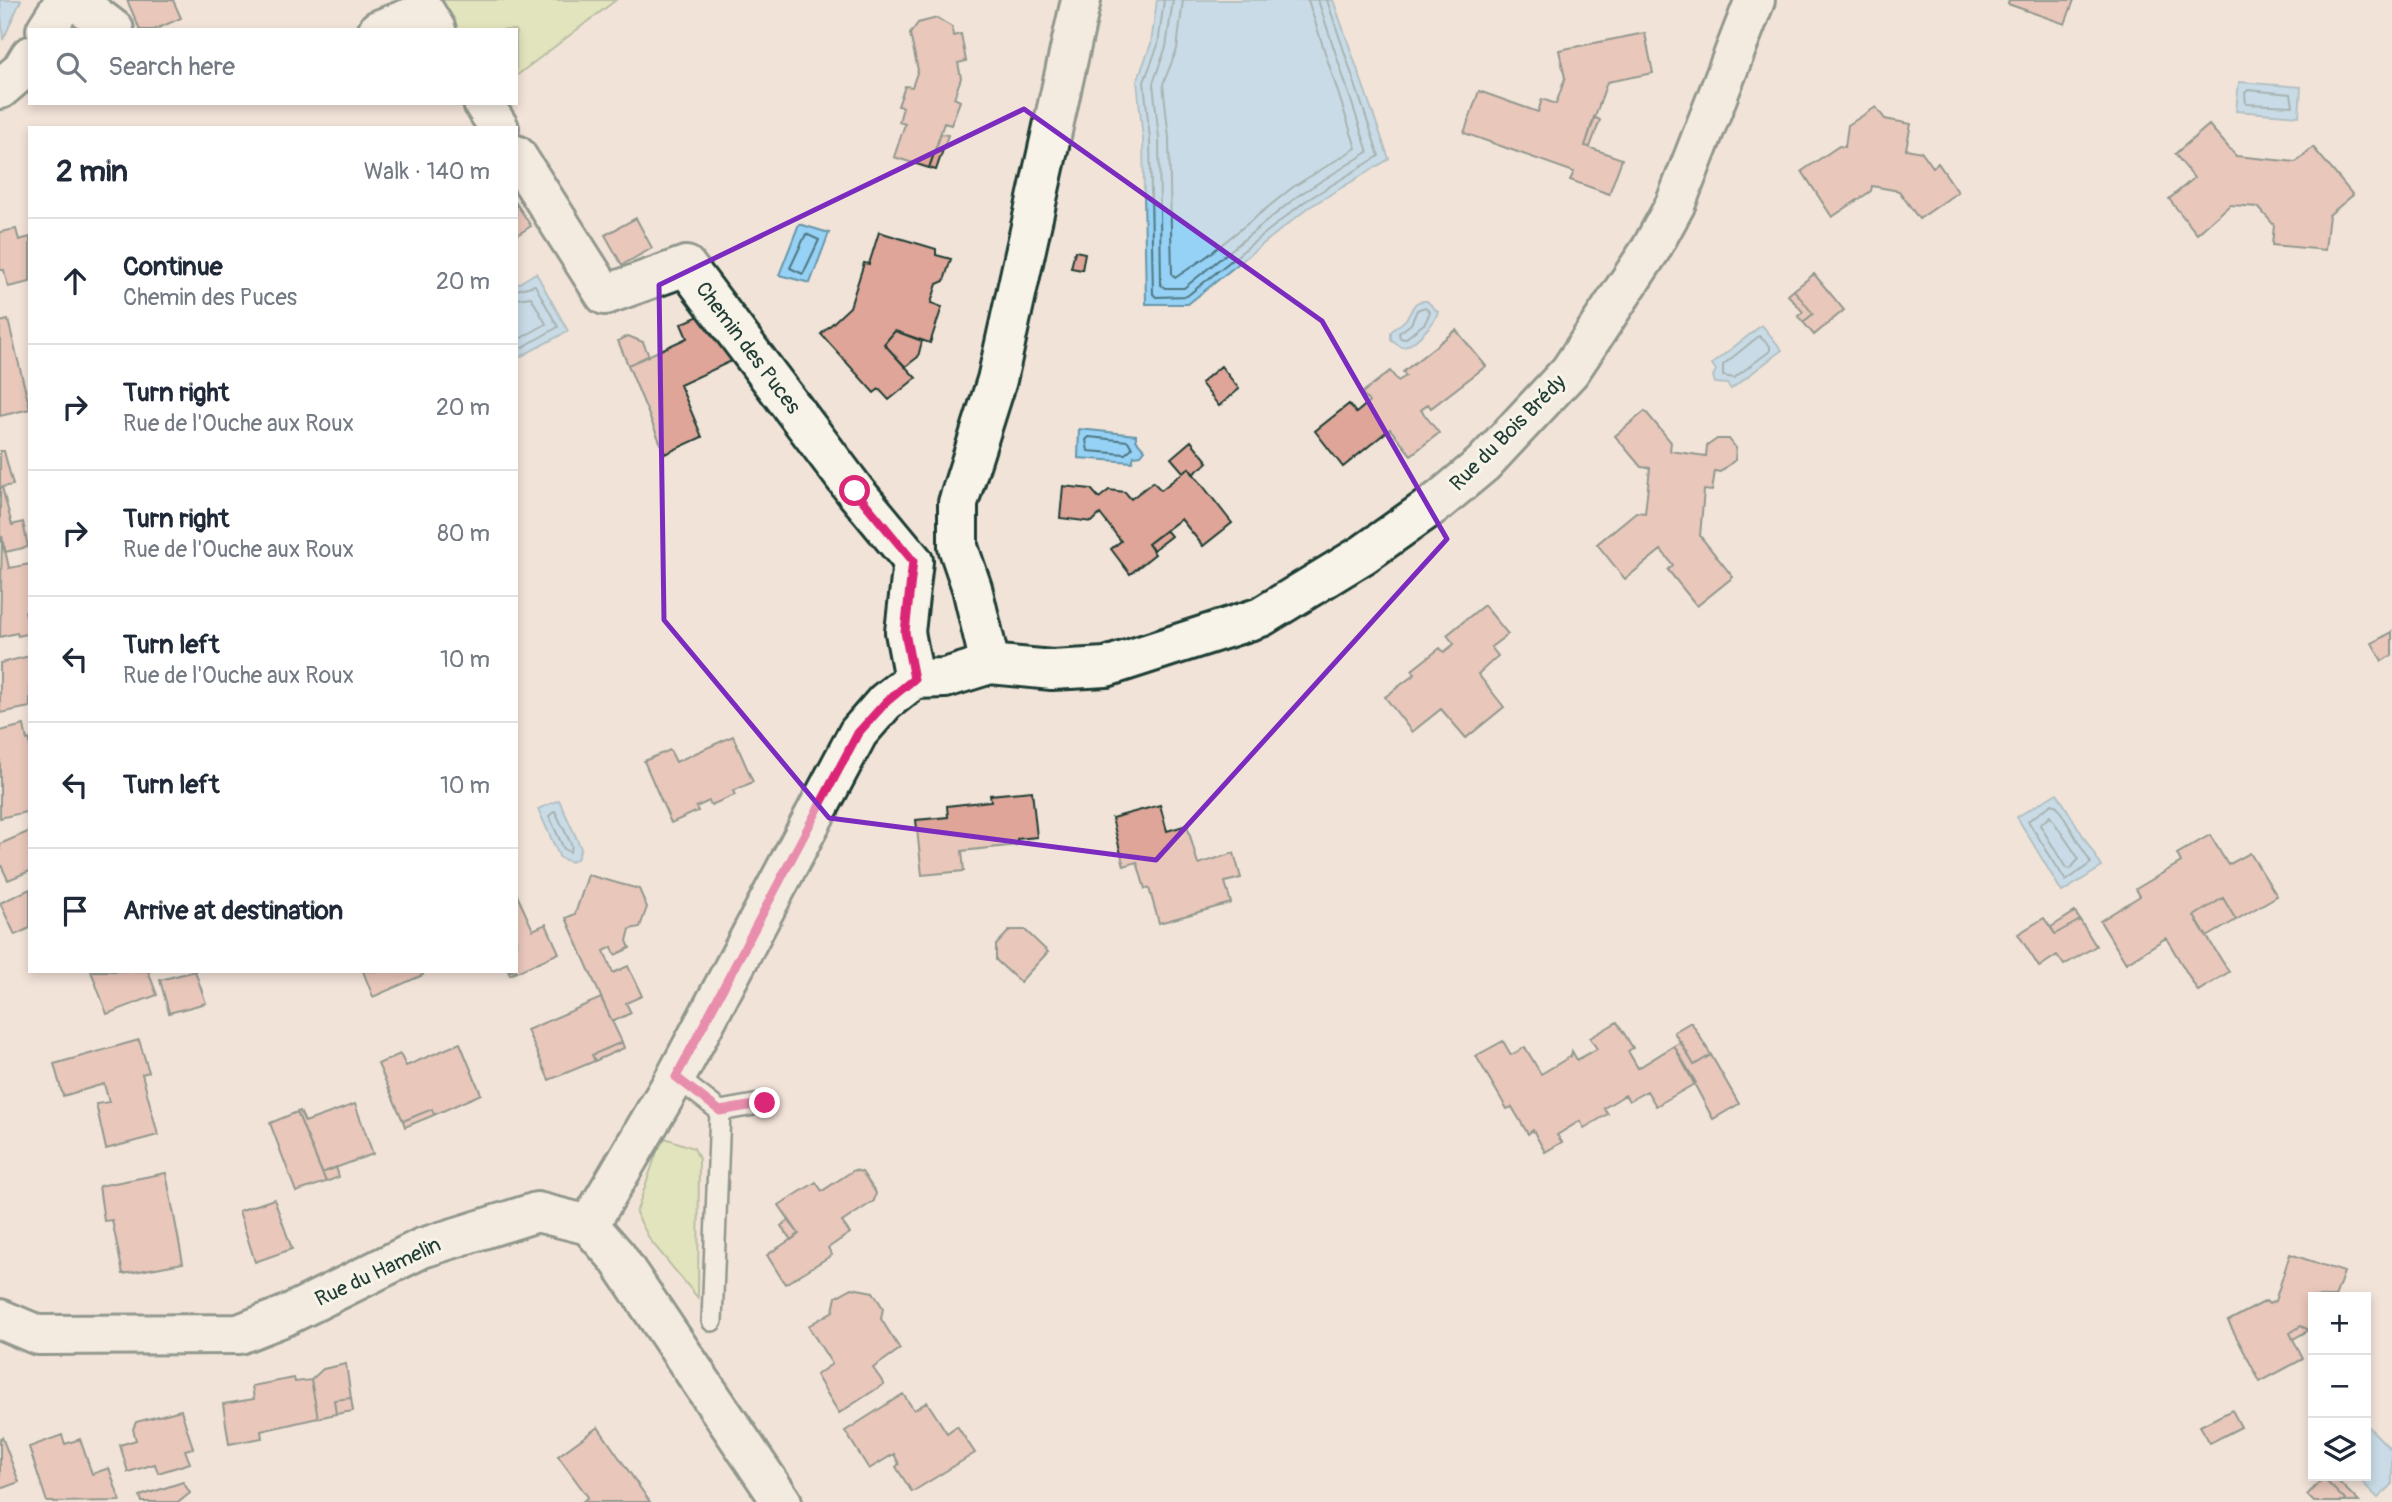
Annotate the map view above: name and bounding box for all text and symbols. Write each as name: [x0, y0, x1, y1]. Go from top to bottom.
search box: [28, 28, 518, 105]
icon: search: [52, 48, 90, 86]
text: Search here: [108, 51, 235, 83]
text: 2 min: [56, 153, 128, 190]
text: Walk · 140 m: [364, 157, 490, 186]
text: Continue: [123, 251, 223, 283]
icon: ahead: [56, 262, 94, 300]
text: 20 m: [436, 267, 490, 296]
street label: Chemin des Puces: [689, 276, 807, 420]
text: Chemin des Puces: [123, 283, 297, 312]
street label: Rue du Bois Brédy: [1444, 369, 1572, 497]
text: Turn right: [123, 377, 229, 409]
icon: right: [56, 388, 94, 426]
text: 20 m: [436, 393, 490, 422]
text: Rue de l'Ouche aux Roux: [123, 409, 354, 438]
route start: [839, 475, 870, 506]
text: Turn right: [123, 503, 229, 535]
icon: right: [56, 514, 94, 552]
text: 80 m: [437, 519, 490, 548]
text: Rue de l'Ouche aux Roux: [123, 535, 354, 564]
text: Turn left: [123, 629, 219, 661]
icon: left: [56, 640, 94, 678]
text: 10 m: [440, 645, 490, 674]
text: Rue de l'Ouche aux Roux: [123, 661, 354, 690]
icon: left: [56, 766, 94, 804]
text: Turn left: [123, 769, 219, 801]
text: 10 m: [440, 771, 490, 800]
icon: arrive: [56, 892, 94, 930]
text: Arrive at destination: [123, 895, 343, 927]
route end: [749, 1087, 780, 1118]
street label: Rue du Hamelin: [311, 1231, 445, 1313]
map controls: [2308, 1292, 2371, 1481]
button: +: [2308, 1292, 2371, 1355]
button: −: [2308, 1355, 2371, 1418]
button: layers: [2308, 1418, 2371, 1481]

